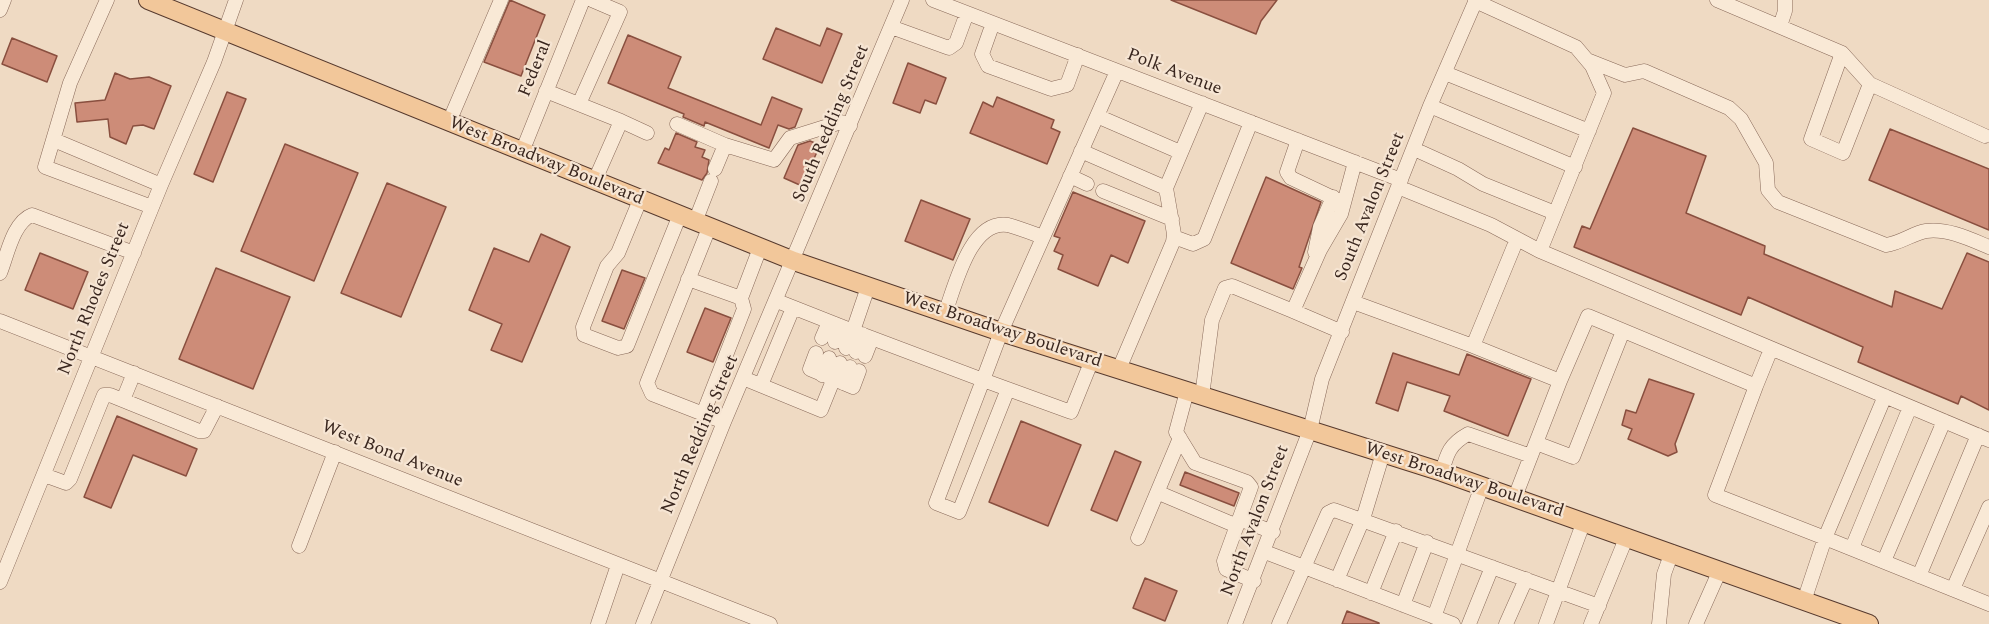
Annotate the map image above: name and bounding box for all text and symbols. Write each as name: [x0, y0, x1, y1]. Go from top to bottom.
street label: Federal: [515, 37, 557, 101]
street label: South Redding Street: [789, 42, 875, 206]
street label: Polk Avenue: [1123, 45, 1225, 101]
street label: West Broadway Boulevard: [446, 113, 646, 211]
street label: South Avalon Street: [1331, 130, 1411, 284]
street label: North Rhodes Street: [54, 219, 136, 379]
street label: West Broadway Boulevard: [900, 289, 1104, 373]
street label: North Redding Street: [658, 352, 744, 518]
street label: West Bond Avenue: [318, 417, 466, 493]
street label: West Broadway Boulevard: [1362, 439, 1566, 523]
street label: North Avalon Street: [1217, 442, 1295, 600]

